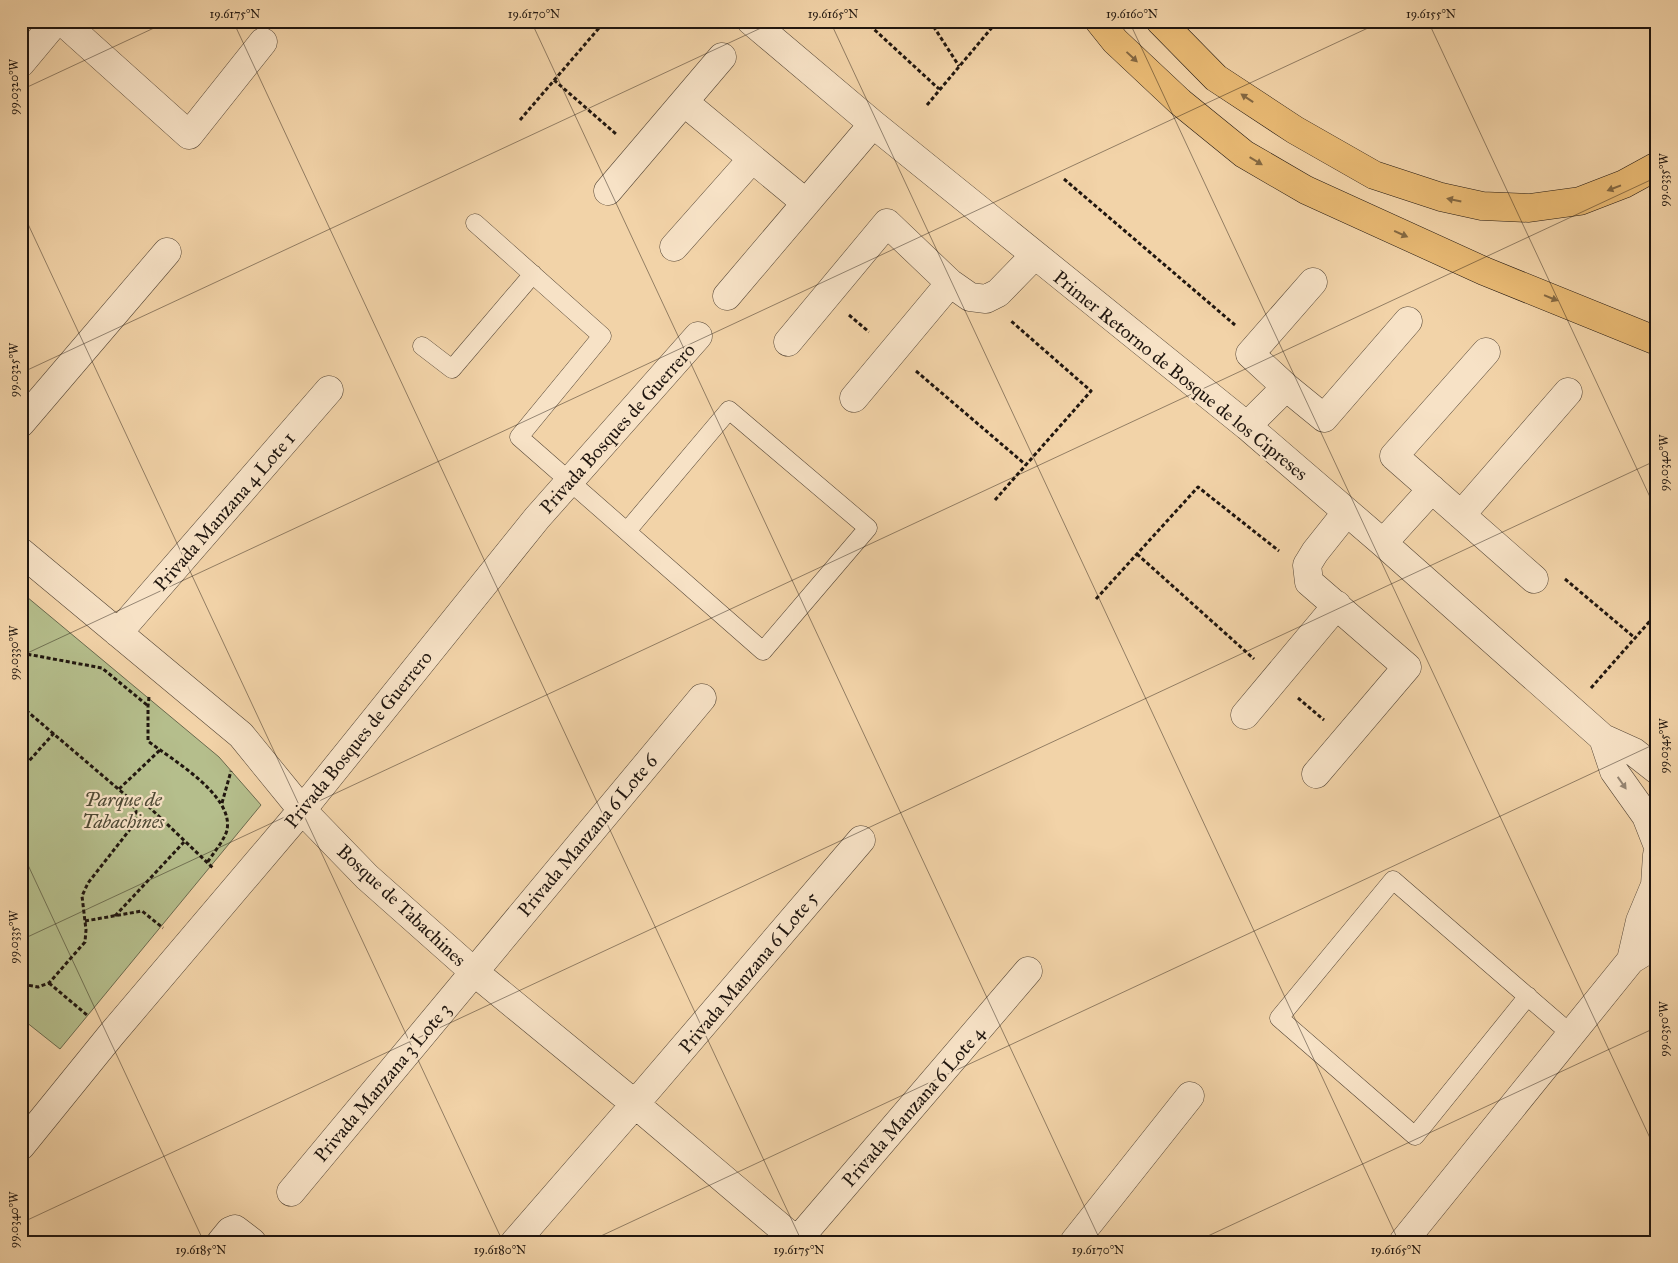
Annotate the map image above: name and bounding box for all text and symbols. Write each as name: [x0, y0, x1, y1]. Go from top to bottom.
text: 19.6175°N: [210, 7, 260, 21]
text: 19.6170°N: [508, 7, 560, 21]
text: 19.6165°N: [808, 7, 858, 21]
text: 19.6160°N: [1106, 7, 1158, 21]
text: 19.6155°N: [1406, 7, 1456, 21]
one-way arrow: [1126, 51, 1138, 63]
text: 99.0320°W: [7, 58, 21, 115]
one-way arrow: [1241, 93, 1254, 103]
text: 99.0335°W: [1657, 153, 1671, 207]
one-way arrow: [1250, 156, 1263, 165]
one-way arrow: [1606, 185, 1621, 192]
one-way arrow: [1447, 196, 1462, 204]
one-way arrow: [1394, 230, 1408, 238]
street label: Primer Retorno de Bosque de los Cipreses: [1048, 266, 1313, 486]
one-way arrow: [1543, 295, 1558, 302]
street label: Privada Bosques de Guerrero: [535, 338, 701, 519]
text: 99.0325°W: [7, 342, 21, 397]
street label: Privada Manzana 4 Lote 1: [149, 427, 300, 596]
text: 99.0340°W: [1657, 434, 1671, 491]
text: 99.0330°W: [7, 625, 21, 680]
street label: Privada Bosques de Guerrero: [280, 646, 438, 833]
text: 99.0345°W: [1657, 718, 1671, 774]
street label: Privada Manzana 6 Lote 6: [513, 749, 663, 921]
one-way arrow: [1617, 776, 1627, 790]
park label: Parque de Tabachines: [82, 788, 165, 833]
street label: Bosque de Tabachines: [332, 840, 471, 972]
street label: Privada Manzana 6 Lote 5: [674, 887, 823, 1058]
text: 99.0335°W: [7, 910, 21, 964]
street label: Privada Manzana 3 Lote 3: [309, 998, 456, 1167]
text: 99.0350°W: [1657, 1001, 1671, 1057]
street label: Privada Manzana 6 Lote 4: [837, 1021, 990, 1191]
text: 99.0340°W: [7, 1191, 21, 1248]
text: 19.6185°N: [176, 1243, 226, 1257]
text: 19.6180°N: [474, 1243, 526, 1257]
text: 19.6175°N: [774, 1243, 824, 1257]
text: 19.6170°N: [1072, 1243, 1124, 1257]
text: 19.6165°N: [1371, 1243, 1421, 1257]

